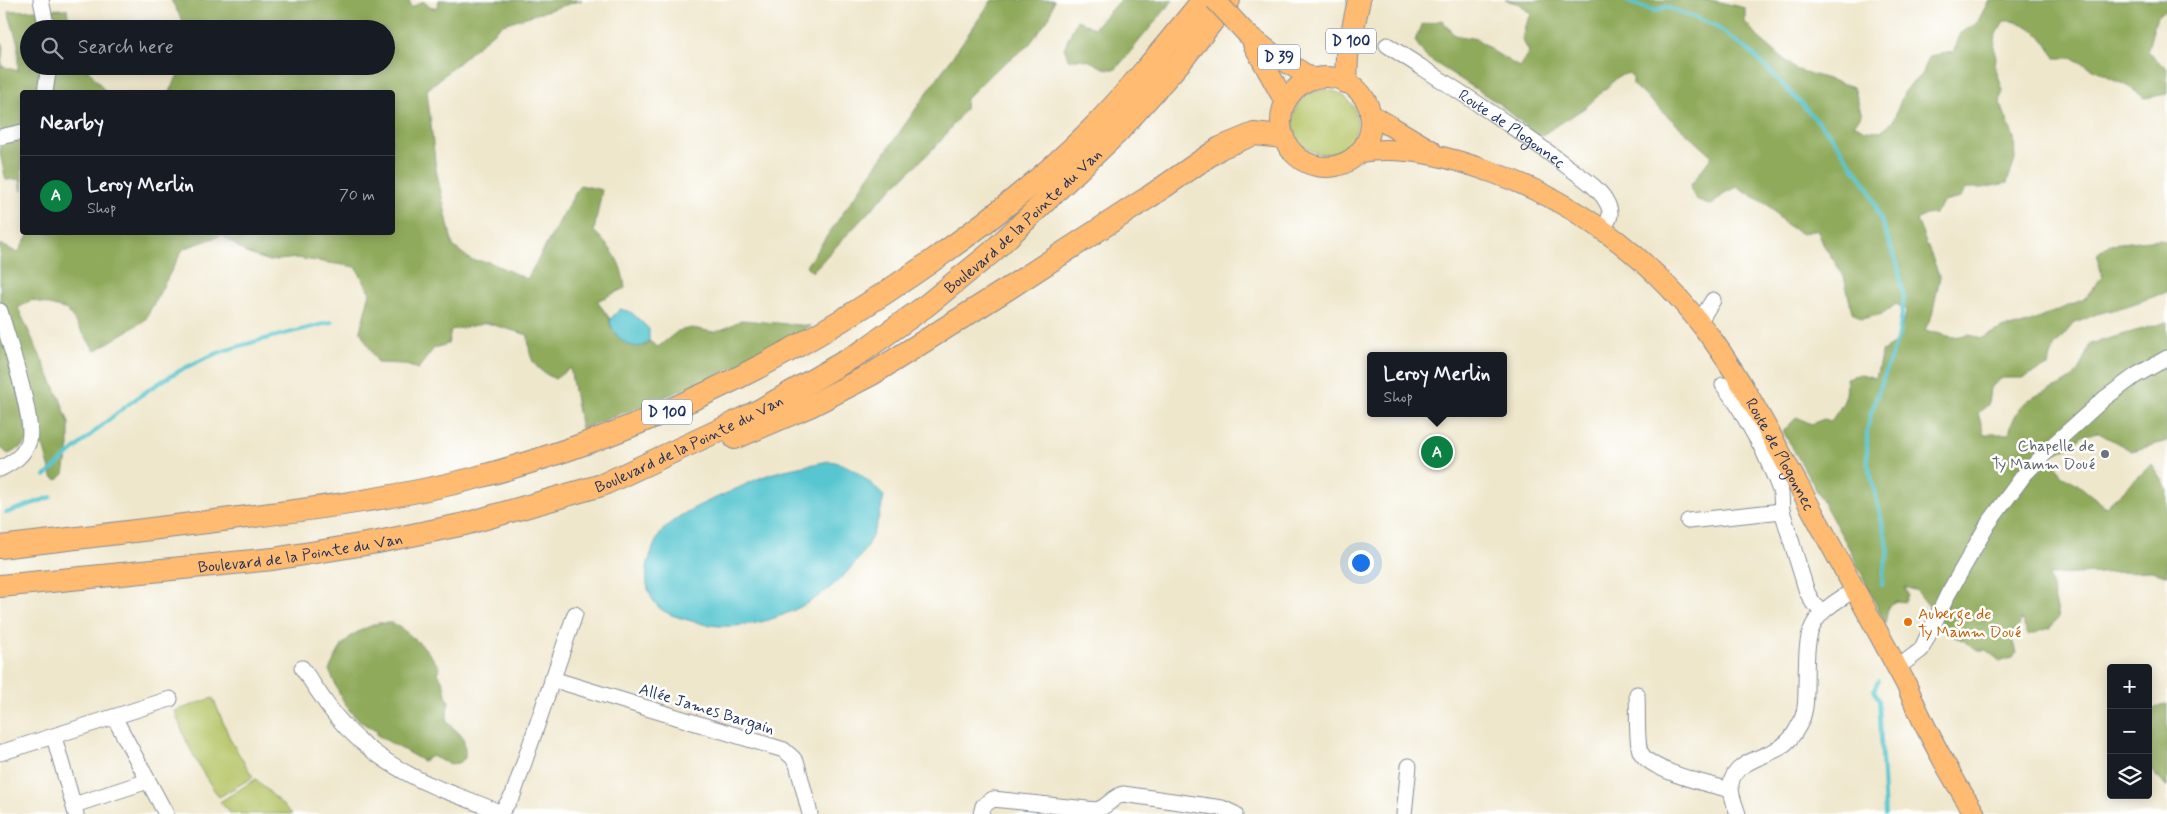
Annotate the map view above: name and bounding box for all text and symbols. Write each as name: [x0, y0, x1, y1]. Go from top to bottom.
search box: [20, 20, 395, 75]
road number: D 100: [1326, 28, 1376, 54]
icon: search: [38, 34, 66, 62]
text: Search here: [78, 35, 174, 60]
road number: D 39: [1258, 44, 1300, 70]
street label: Route de Plogonnec: [1454, 85, 1569, 173]
text: Nearby: [40, 109, 104, 137]
street label: Boulevard de la Pointe du Van: [940, 144, 1107, 299]
text: Leroy Merlin: [87, 173, 194, 198]
text: A: [51, 185, 61, 206]
text: 70 m: [339, 185, 375, 206]
text: Shop: [87, 198, 116, 219]
popup: [1367, 352, 1507, 417]
text: Leroy Merlin: [1384, 362, 1490, 387]
text: Shop: [1384, 387, 1413, 408]
street label: Boulevard de la Pointe du Van: [593, 390, 787, 498]
street label: Route de Plogonnec: [1740, 394, 1819, 514]
road number: D 100: [642, 400, 692, 424]
pin: A: [1421, 433, 1453, 471]
place label: Chapelle de Ty Mamm Doué: [1992, 436, 2095, 475]
marker: Chapelle de Ty Mamm Doué: [2099, 448, 2111, 460]
street label: Boulevard de la Pointe du Van: [197, 528, 404, 578]
your location: [1348, 550, 1374, 576]
place label: Auberge de Ty Mamm Doué: [1918, 604, 2021, 643]
marker: Auberge de Ty Mamm Doué: [1902, 616, 1914, 628]
map controls: [2107, 664, 2152, 799]
button: +: [2107, 664, 2152, 709]
street label: Allée James Bargain: [636, 679, 777, 741]
button: −: [2107, 709, 2152, 754]
button: layers: [2107, 754, 2152, 799]

